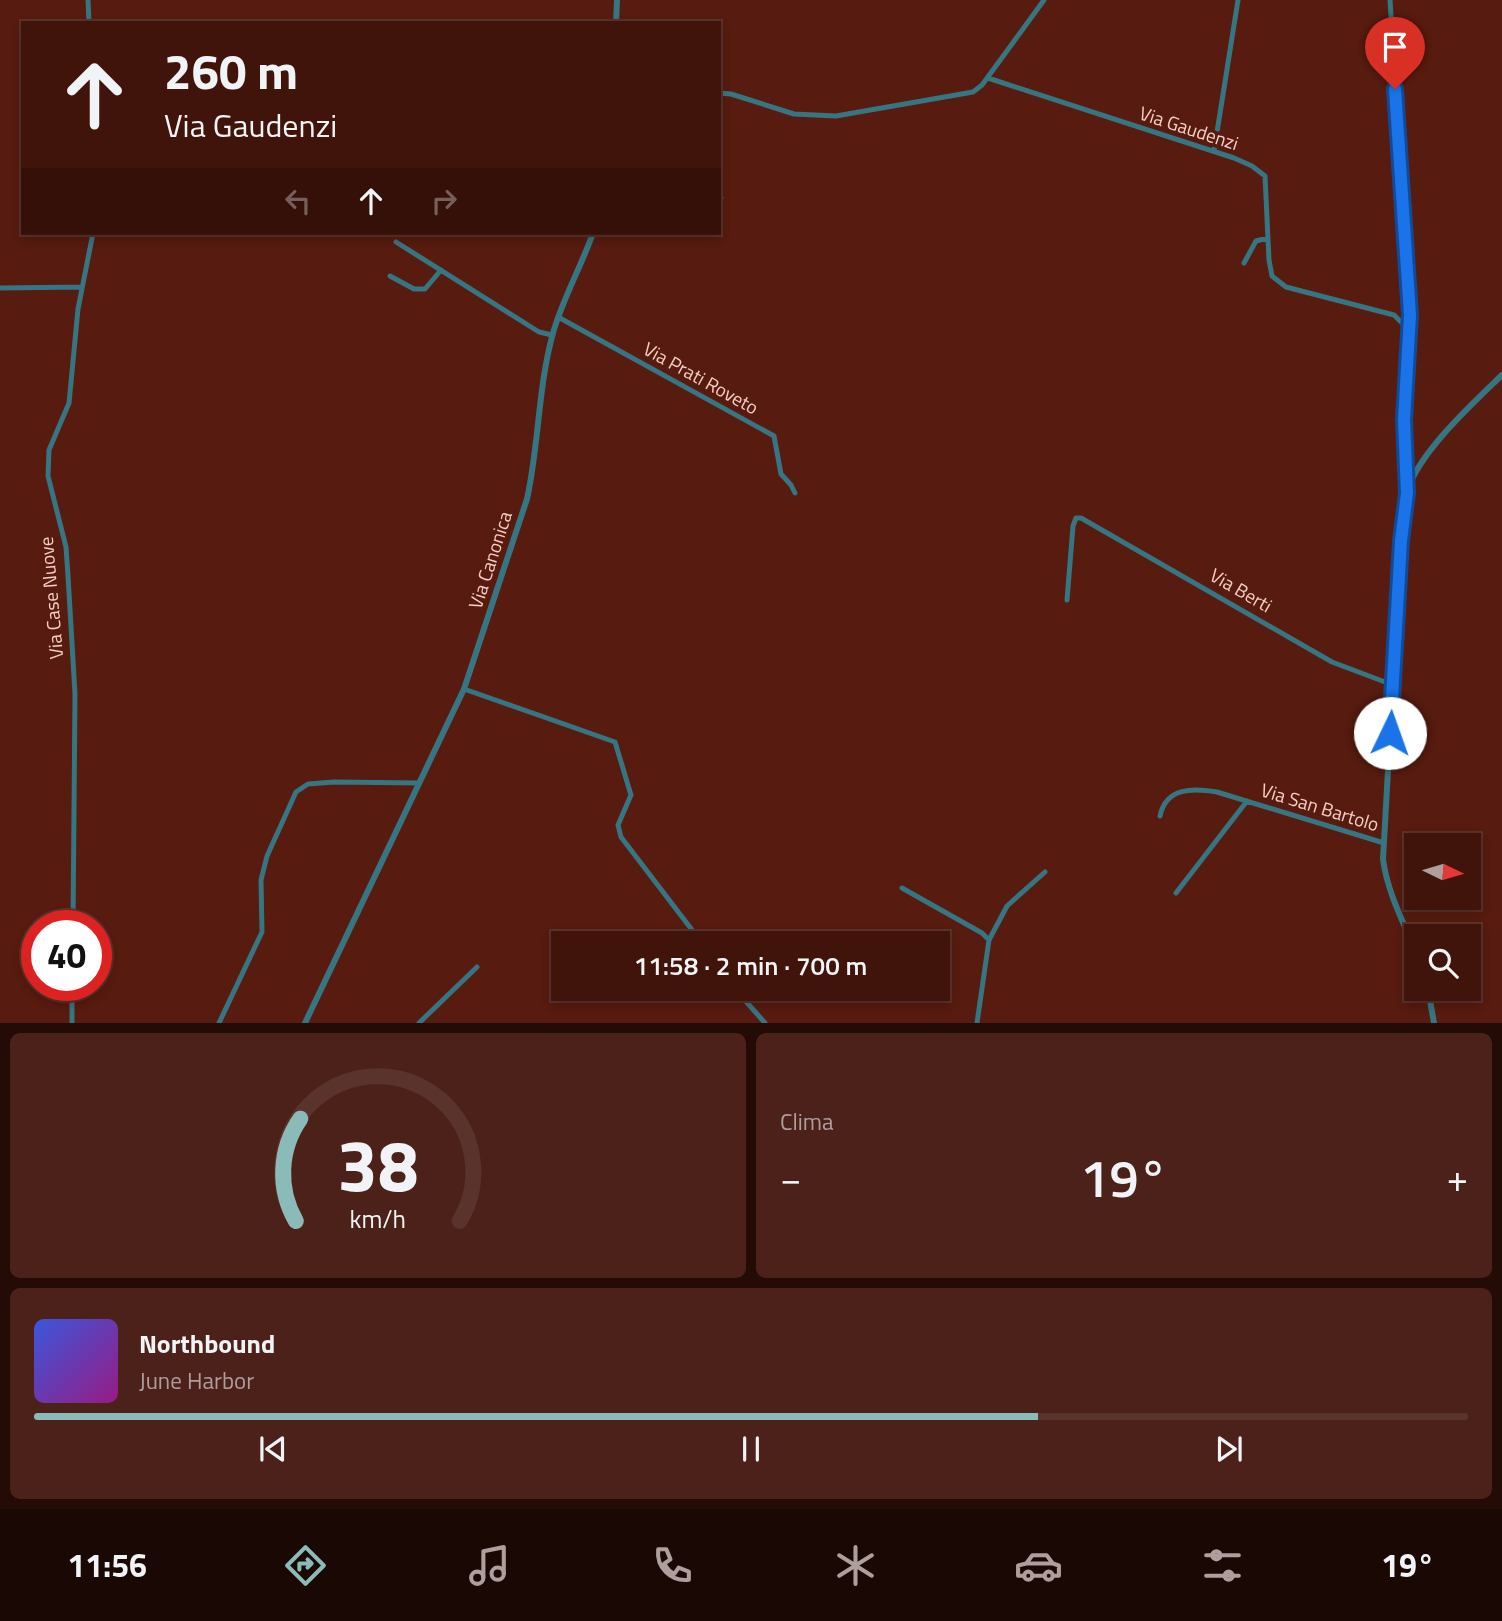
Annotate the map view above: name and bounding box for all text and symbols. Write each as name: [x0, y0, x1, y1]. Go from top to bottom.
pin: [1365, 17, 1425, 89]
icon: arrive: [1376, 28, 1414, 66]
text: 260 m: [164, 33, 298, 108]
icon: ahead: [49, 49, 140, 140]
street label: Via Gaudenzi: [1136, 98, 1243, 157]
text: Via Gaudenzi: [164, 101, 337, 149]
icon: left: [279, 182, 317, 220]
icon: ahead: [352, 182, 390, 220]
icon: right: [425, 182, 463, 220]
street label: Via Prati Roveto: [638, 334, 764, 421]
street label: Via Canonica: [460, 507, 519, 612]
street label: Via Case Nuove: [31, 536, 70, 660]
street label: Via Berti: [1205, 560, 1278, 619]
position arrow: [1353, 696, 1427, 770]
street label: Via San Bartolo: [1258, 775, 1383, 838]
north arrow: [1404, 833, 1480, 910]
map controls: [1404, 833, 1481, 1001]
speed limit sign: 40: [21, 910, 112, 1001]
button: search: [1404, 924, 1481, 1001]
text: 11:58 · 2 min · 700 m: [634, 946, 867, 985]
text: Clima: [780, 1104, 834, 1139]
text: 38: [337, 1110, 419, 1220]
text: 19°: [1080, 1138, 1168, 1217]
text: −: [780, 1149, 801, 1207]
text: +: [1447, 1149, 1468, 1207]
text: km/h: [350, 1200, 406, 1238]
text: Northbound: [139, 1324, 275, 1363]
text: June Harbor: [139, 1363, 254, 1398]
icon: previous: [254, 1430, 292, 1468]
icon: pause: [732, 1430, 770, 1468]
icon: next: [1210, 1430, 1248, 1468]
text: 11:56: [67, 1541, 147, 1589]
icon: directions: [281, 1541, 330, 1590]
icon: music: [465, 1541, 514, 1590]
icon: phone: [648, 1541, 697, 1590]
icon: climate: [831, 1541, 880, 1590]
icon: car: [1014, 1541, 1063, 1590]
icon: filters: [1198, 1541, 1247, 1590]
text: 19°: [1381, 1541, 1435, 1589]

